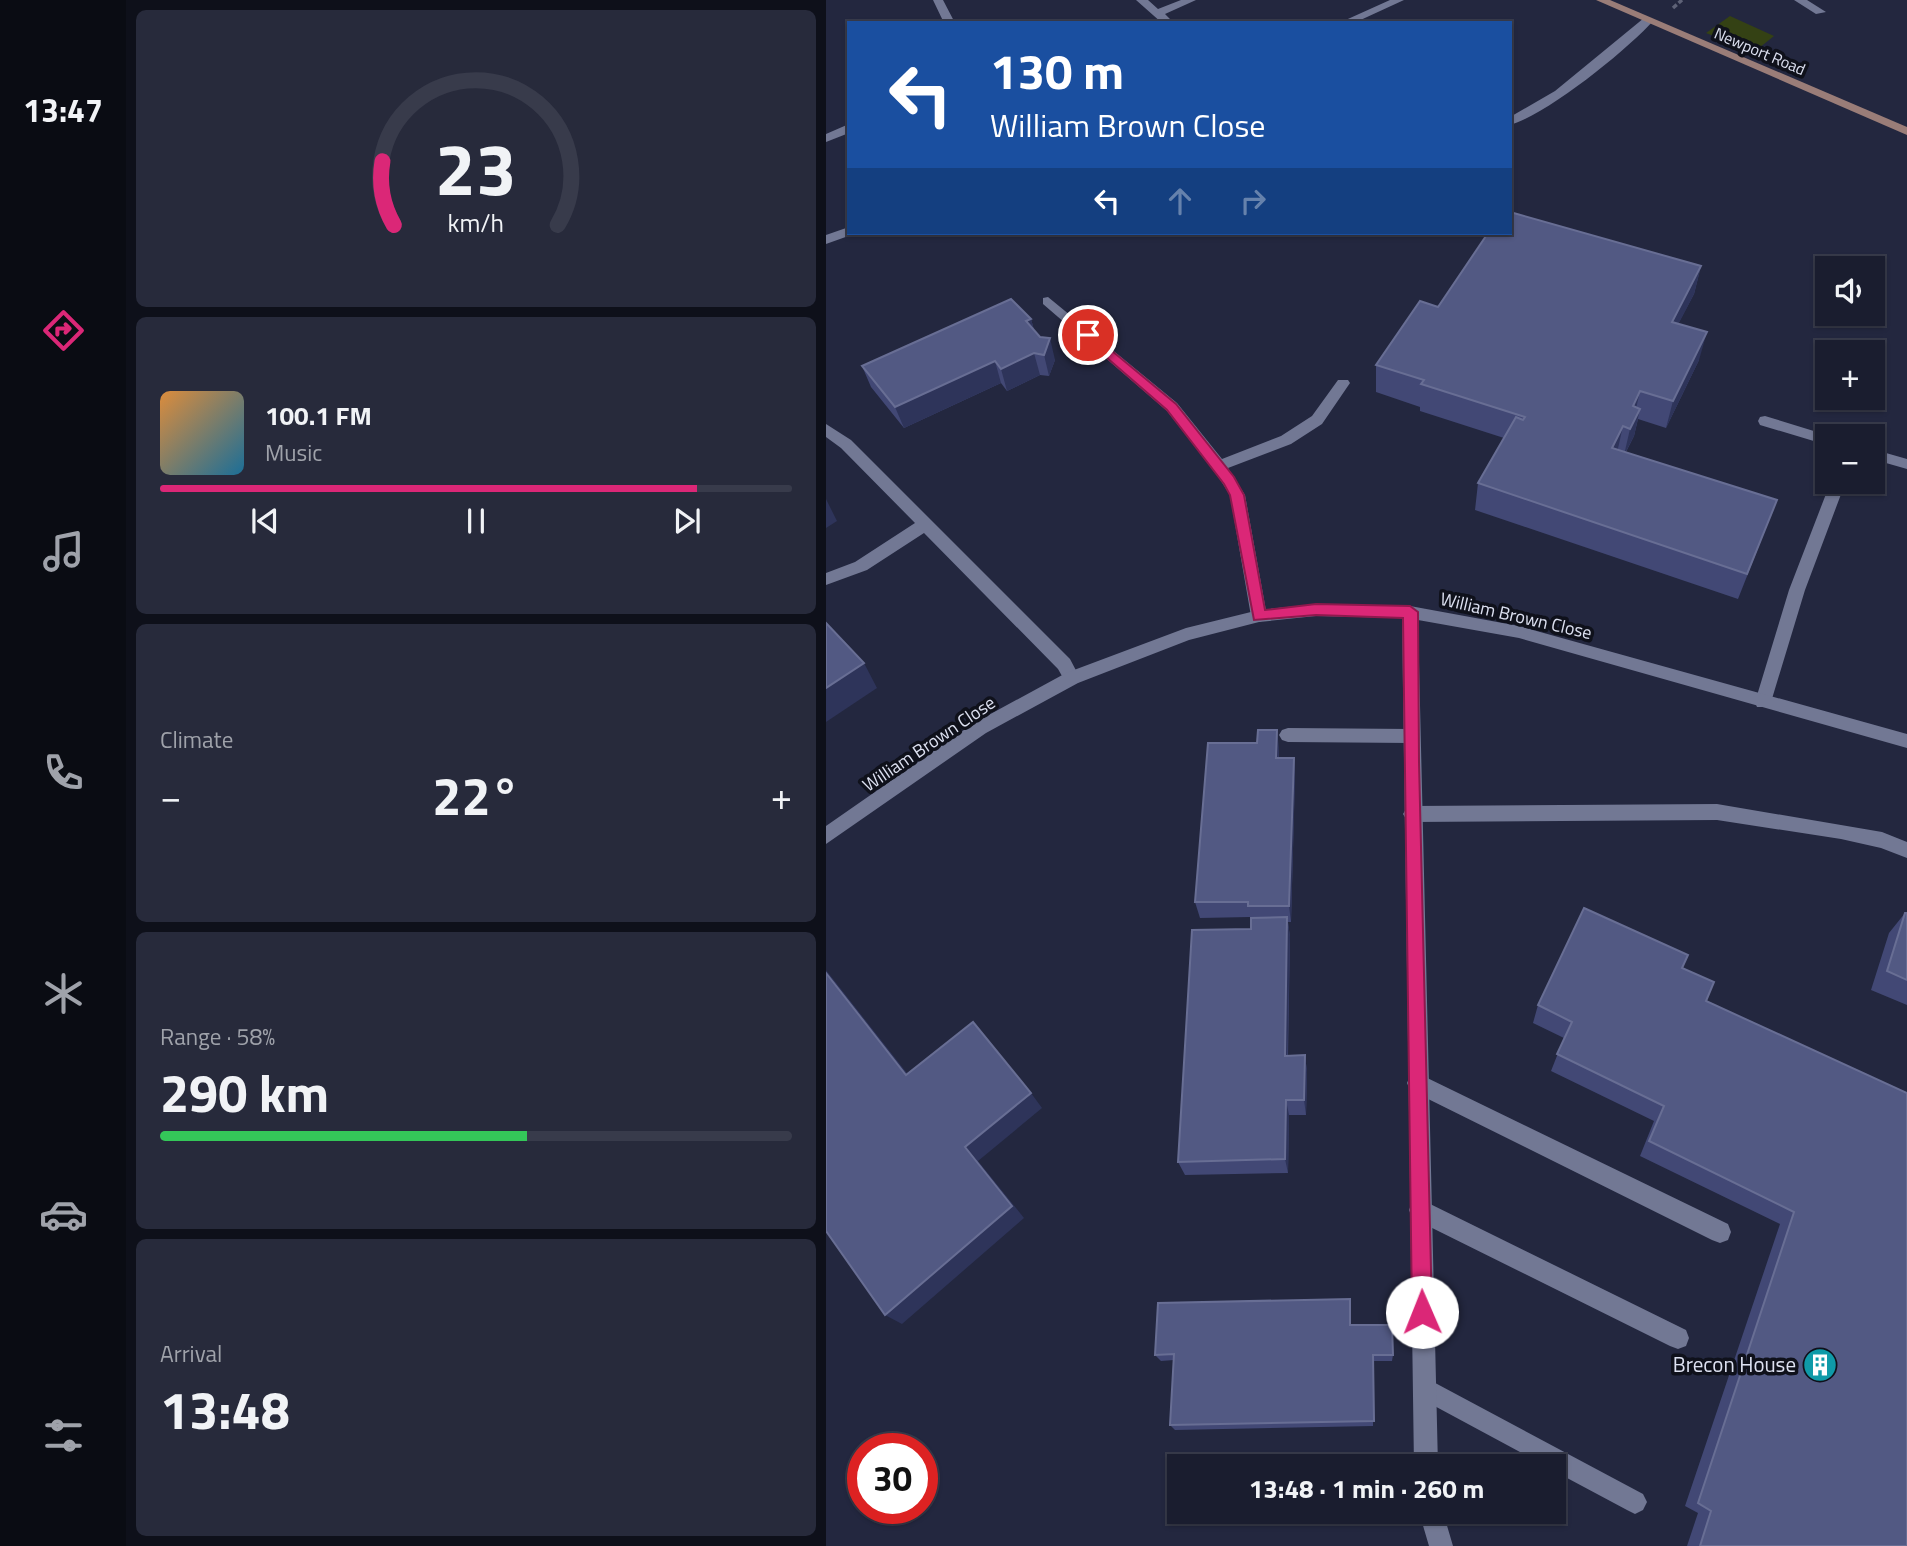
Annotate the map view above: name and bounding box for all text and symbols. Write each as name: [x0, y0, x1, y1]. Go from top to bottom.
street label: Newport Road: [1711, 21, 1809, 81]
text: 130 m: [990, 33, 1124, 108]
icon: left: [875, 49, 966, 140]
text: 13:47: [23, 86, 103, 134]
text: William Brown Close: [990, 101, 1266, 149]
text: 23: [435, 113, 517, 223]
icon: left: [1088, 182, 1126, 220]
icon: ahead: [1161, 182, 1199, 220]
icon: right: [1234, 182, 1272, 220]
text: km/h: [448, 203, 504, 241]
map controls: [1815, 256, 1885, 494]
button: sound: [1815, 256, 1885, 326]
pin: [1058, 305, 1118, 365]
icon: directions: [39, 306, 88, 355]
icon: arrive: [1069, 316, 1107, 354]
button: +: [1815, 340, 1885, 410]
text: 100.1 FM: [265, 396, 372, 435]
button: −: [1815, 424, 1885, 494]
text: Music: [265, 435, 322, 470]
icon: previous: [246, 502, 284, 540]
icon: pause: [457, 502, 495, 540]
icon: next: [668, 502, 706, 540]
icon: music: [39, 527, 88, 576]
street label: William Brown Close: [1438, 585, 1595, 646]
street label: William Brown Close: [857, 689, 1001, 798]
text: Climate: [160, 722, 233, 757]
icon: phone: [39, 748, 88, 797]
text: 22°: [432, 756, 520, 835]
text: −: [160, 767, 181, 825]
text: +: [771, 767, 792, 825]
icon: climate: [39, 969, 88, 1018]
text: Range · 58%: [160, 1019, 275, 1054]
text: 290 km: [160, 1053, 329, 1132]
icon: car: [39, 1190, 88, 1239]
position arrow: [1385, 1275, 1459, 1349]
text: Arrival: [160, 1336, 222, 1371]
building icon: Brecon House: [1801, 1346, 1839, 1384]
place label: Brecon House: [1673, 1348, 1796, 1380]
text: 13:48: [160, 1370, 290, 1449]
icon: filters: [39, 1411, 88, 1460]
speed limit sign: 30: [847, 1433, 938, 1524]
text: 13:48 · 1 min · 260 m: [1249, 1469, 1484, 1508]

